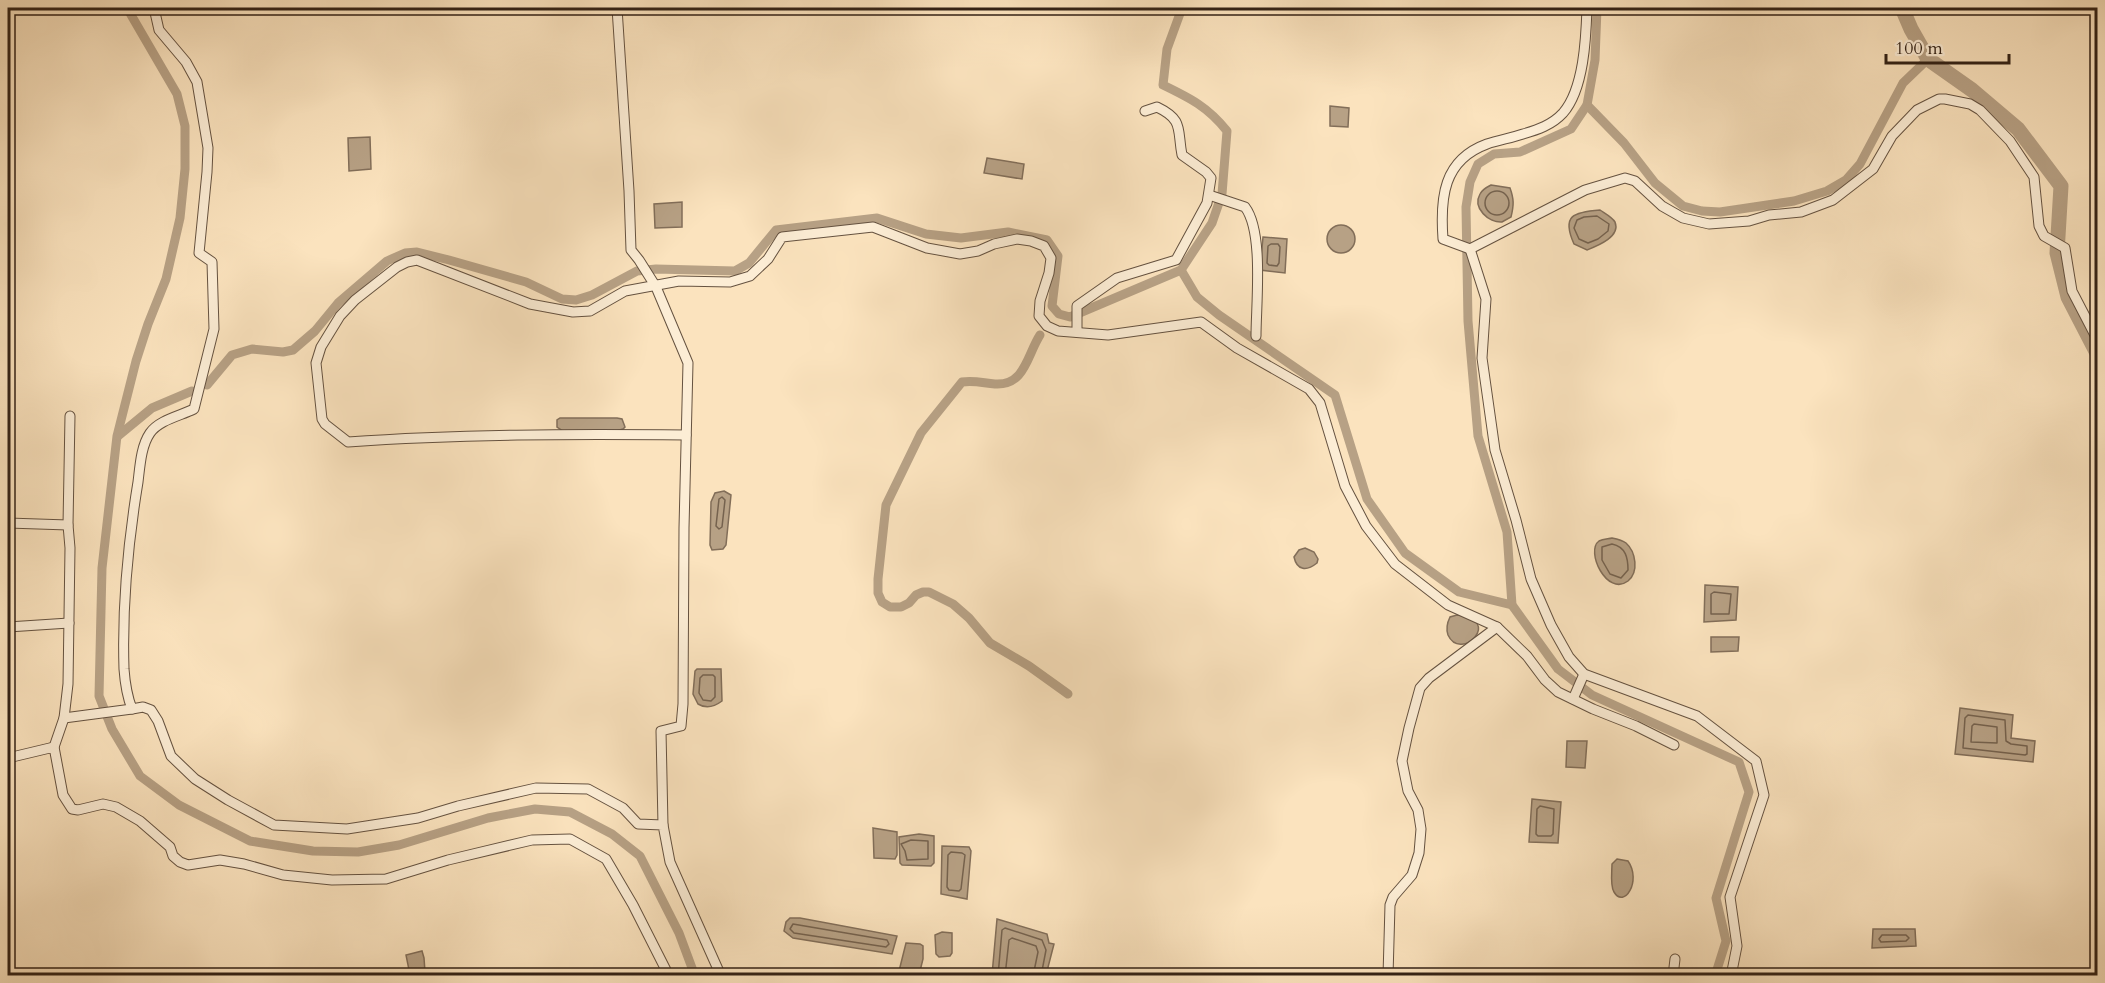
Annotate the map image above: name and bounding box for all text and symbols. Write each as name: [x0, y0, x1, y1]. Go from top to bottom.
scale bar: [1886, 27, 2009, 65]
text: 100 m: [1895, 36, 1943, 61]

